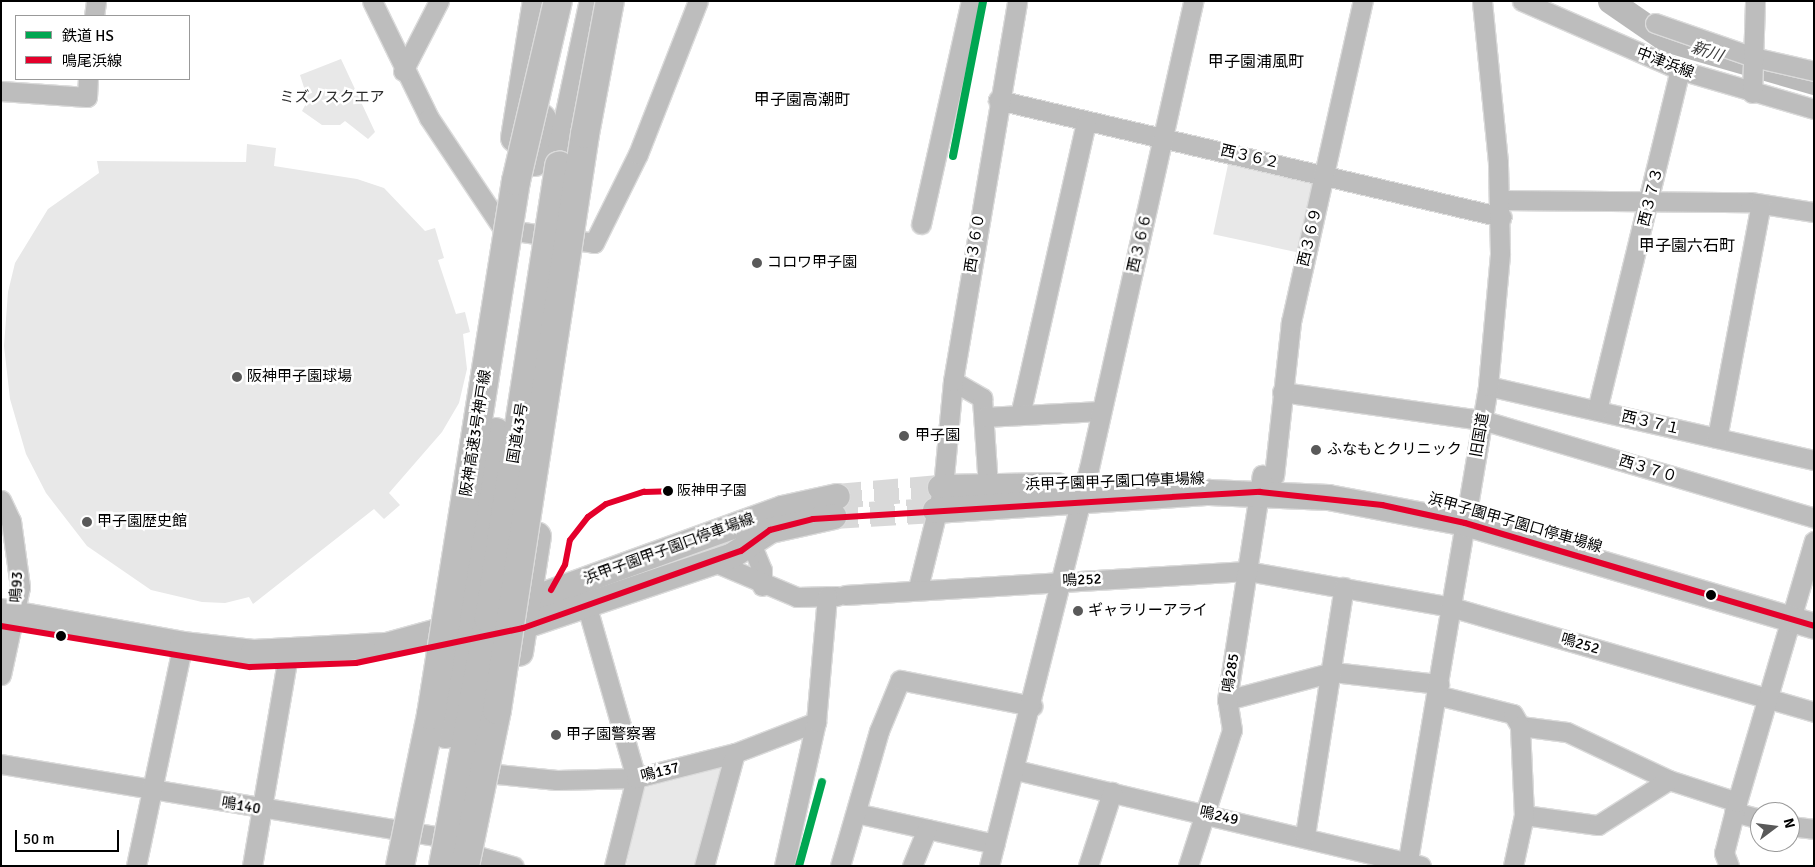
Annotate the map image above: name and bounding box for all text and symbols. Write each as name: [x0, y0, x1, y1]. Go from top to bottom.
legend: [15, 15, 190, 80]
text: 鉄道 HS: [62, 27, 114, 45]
water label: 新川: [1689, 38, 1725, 66]
street label: 中津浜線: [1634, 44, 1696, 82]
text: 鳴尾浜線: [62, 52, 122, 70]
district label: 甲子園浦風町: [1208, 52, 1304, 72]
park label: ミズノスクエア: [280, 89, 384, 107]
district label: 甲子園高潮町: [754, 90, 850, 110]
street label: 西３６２: [1219, 141, 1281, 173]
street label: 西３７３: [1635, 166, 1667, 228]
street label: 西３６９: [1294, 206, 1326, 268]
street label: 西３６０: [961, 212, 989, 274]
street label: 西３６６: [1124, 212, 1156, 274]
district label: 甲子園六石町: [1639, 236, 1735, 256]
place label: コロワ甲子園: [767, 254, 857, 272]
marker: コロワ甲子園: [751, 257, 763, 269]
place label: 阪神甲子園球場: [247, 368, 352, 386]
street label: 阪神高速3号神戸線: [457, 368, 495, 498]
marker: 阪神甲子園球場: [231, 371, 243, 383]
street label: 国道43号: [504, 401, 532, 465]
street label: 西３７１: [1620, 407, 1682, 439]
street label: 旧国道: [1467, 411, 1493, 459]
place label: 甲子園: [915, 427, 960, 445]
marker: 甲子園: [897, 429, 911, 443]
place label: ふなもとクリニック: [1327, 441, 1462, 459]
marker: ふなもとクリニック: [1309, 443, 1323, 457]
street label: 西３７０: [1617, 452, 1679, 486]
street label: 浜甲子園甲子園口停車場線: [1025, 470, 1205, 494]
place label: 阪神甲子園: [677, 483, 747, 499]
marker: 阪神甲子園: [663, 486, 673, 496]
street label: 浜甲子園甲子園口停車場線: [1426, 490, 1604, 556]
street label: 浜甲子園甲子園口停車場線: [581, 510, 757, 588]
place label: 甲子園歴史館: [97, 513, 187, 531]
marker: 甲子園歴史館: [81, 516, 93, 528]
street label: 鳴252: [1062, 570, 1102, 590]
street label: 鳴93: [7, 571, 27, 603]
unlabelled marker: [1706, 590, 1716, 600]
place label: ギャラリーアライ: [1088, 602, 1208, 620]
marker: ギャラリーアライ: [1072, 605, 1084, 617]
street label: 鳴252: [1559, 630, 1601, 658]
unlabelled marker: [56, 631, 66, 641]
street label: 鳴285: [1219, 652, 1243, 694]
place label: 甲子園警察署: [566, 726, 656, 744]
marker: 甲子園警察署: [550, 729, 562, 741]
street label: 鳴137: [639, 759, 681, 785]
street label: 鳴140: [220, 794, 262, 818]
north arrow: [1750, 802, 1800, 852]
street label: 鳴249: [1198, 803, 1240, 829]
text: N: [1780, 816, 1798, 830]
scale bar: [18, 820, 121, 852]
text: 50 m: [23, 830, 54, 848]

